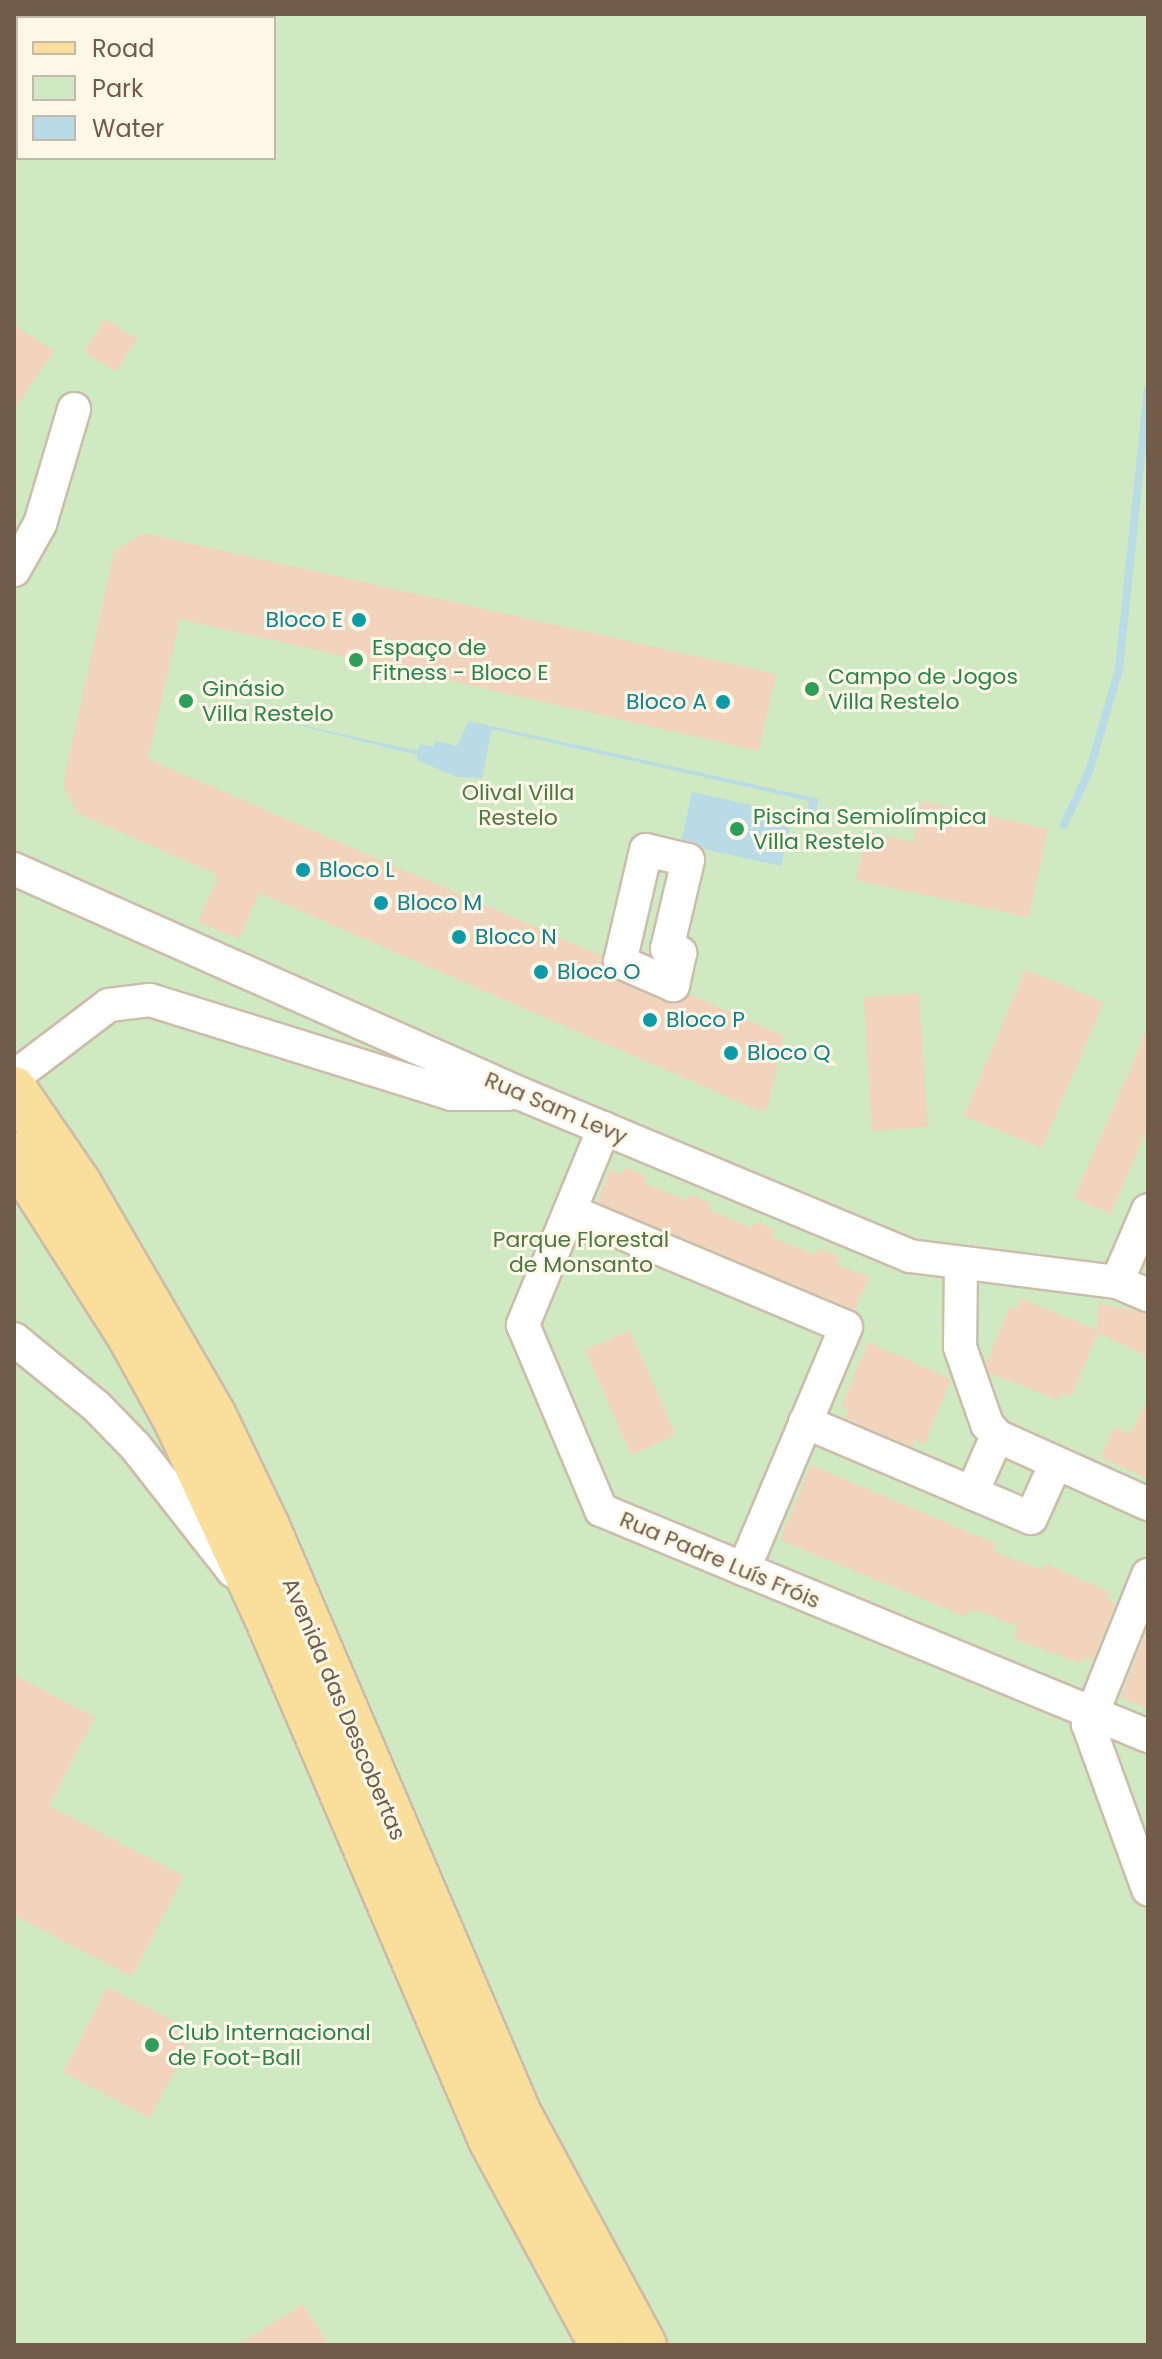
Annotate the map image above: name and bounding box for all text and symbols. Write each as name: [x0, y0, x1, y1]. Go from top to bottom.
legend: [16, 16, 276, 160]
text: Road: [92, 32, 154, 65]
text: Park: [92, 72, 143, 105]
text: Water: [92, 112, 164, 145]
place label: Bloco E: [265, 607, 343, 633]
marker: Bloco E: [350, 611, 368, 629]
place label: Espaço de Fitness - Bloco E: [372, 634, 549, 686]
marker: Espaço de Fitness - Bloco E: [347, 651, 365, 669]
place label: Campo de Jogos Villa Restelo: [828, 663, 1018, 714]
place label: Ginásio Villa Restelo: [202, 675, 333, 726]
marker: Campo de Jogos Villa Restelo: [803, 680, 821, 698]
place label: Bloco A: [626, 689, 707, 715]
marker: Ginásio Villa Restelo: [177, 692, 195, 710]
marker: Bloco A: [714, 693, 732, 711]
park label: Olival Villa Restelo: [462, 779, 574, 830]
place label: Piscina Semiolímpica Villa Restelo: [753, 803, 987, 854]
marker: Piscina Semiolímpica Villa Restelo: [728, 820, 746, 838]
place label: Bloco L: [319, 857, 395, 883]
marker: Bloco L: [294, 861, 312, 879]
place label: Bloco M: [397, 890, 482, 916]
marker: Bloco M: [372, 894, 390, 912]
place label: Bloco N: [475, 924, 557, 950]
marker: Bloco N: [450, 928, 468, 946]
place label: Bloco O: [557, 959, 641, 985]
marker: Bloco O: [532, 963, 550, 981]
place label: Bloco P: [666, 1007, 745, 1033]
marker: Bloco P: [641, 1011, 659, 1029]
place label: Bloco Q: [747, 1040, 831, 1066]
marker: Bloco Q: [722, 1044, 740, 1062]
street label: Rua Sam Levy: [481, 1066, 631, 1150]
park label: Parque Florestal de Monsanto: [493, 1226, 669, 1278]
street label: Rua Padre Luís Fróis: [616, 1506, 824, 1614]
street label: Avenida das Descobertas: [277, 1574, 411, 1844]
place label: Club Internacional de Foot-Ball: [168, 2019, 371, 2070]
marker: Club Internacional de Foot-Ball: [143, 2036, 161, 2054]

